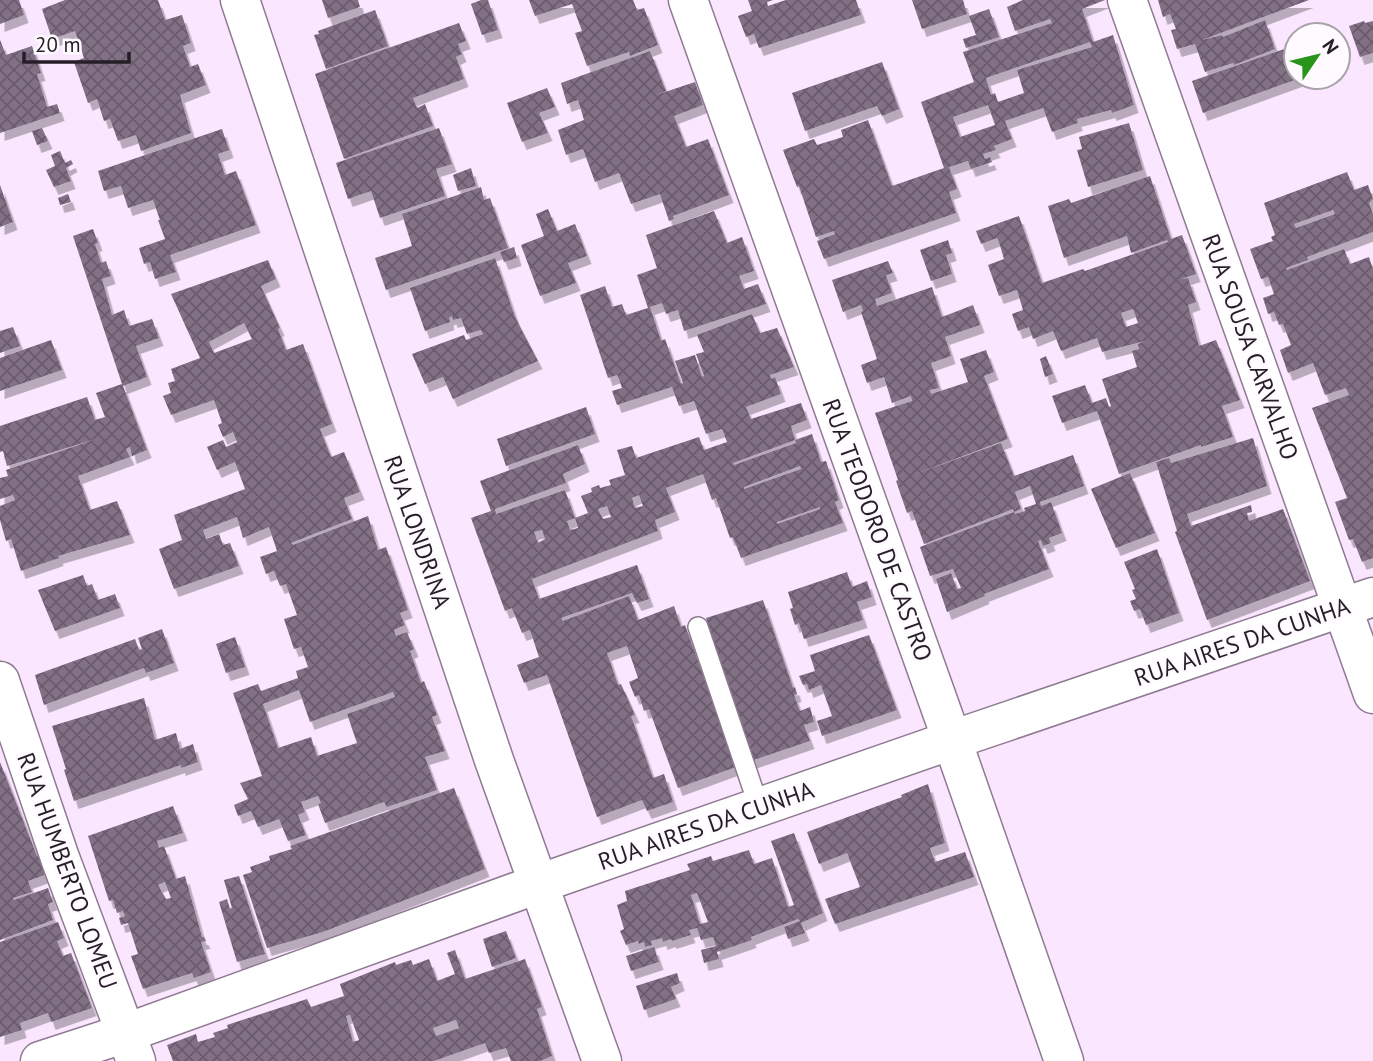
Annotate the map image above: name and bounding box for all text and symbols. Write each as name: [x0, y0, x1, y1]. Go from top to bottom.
scale bar: [24, 21, 130, 65]
north arrow: [1282, 21, 1352, 91]
text: 20 m: [35, 31, 81, 58]
text: N: [1318, 34, 1344, 58]
street label: RUA SOUSA CARVALHO: [1195, 230, 1306, 464]
street label: RUA TEODORO DE CASTRO: [816, 394, 939, 665]
street label: RUA LONDRINA: [377, 451, 458, 612]
street label: RUA AIRES DA CUNHA: [1130, 590, 1354, 693]
street label: RUA HUMBERTO LOMEU: [10, 748, 125, 993]
street label: RUA AIRES DA CUNHA: [594, 774, 818, 877]

